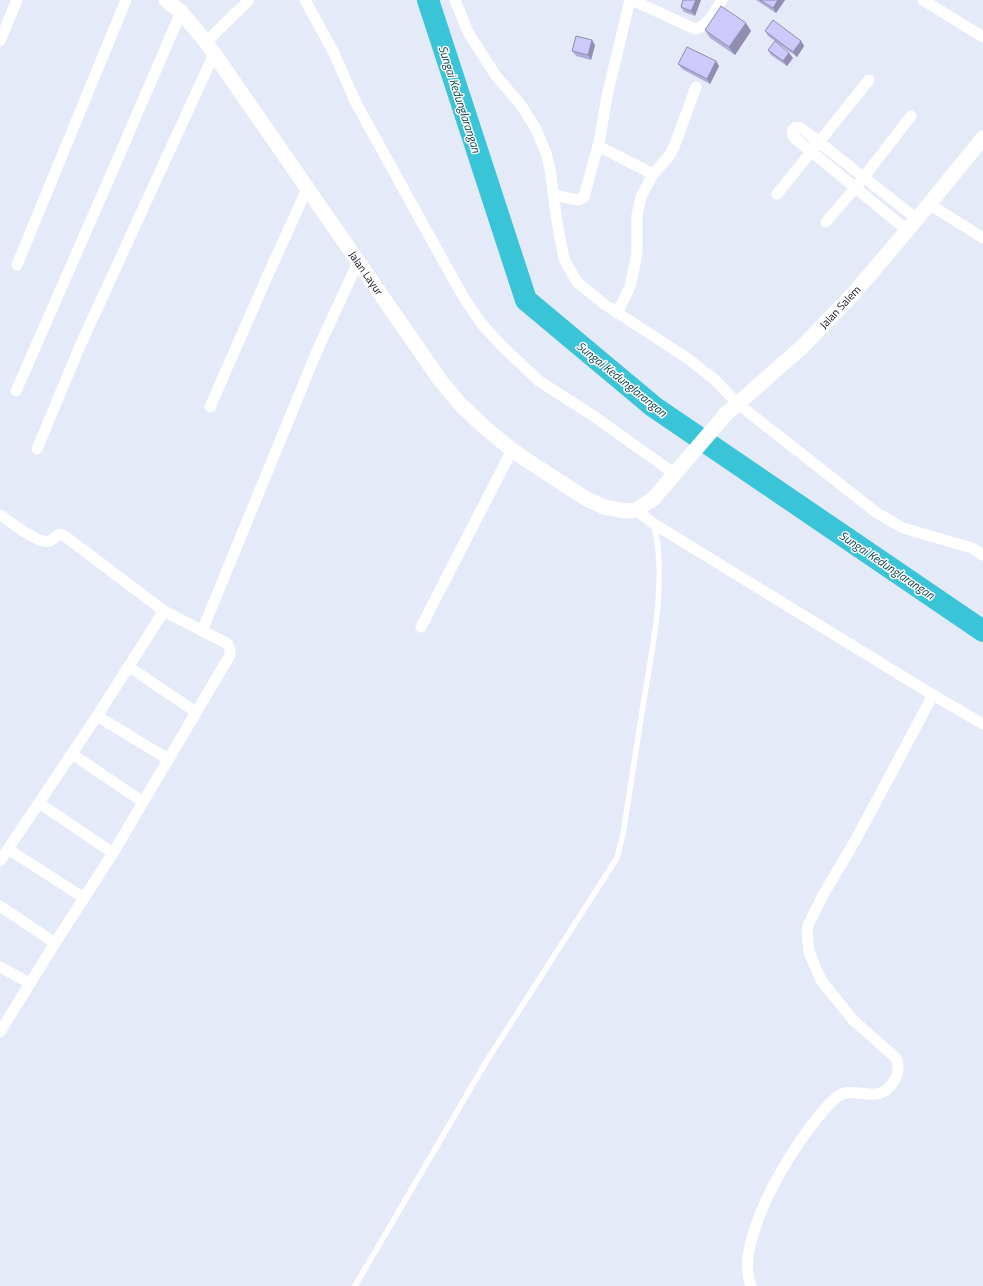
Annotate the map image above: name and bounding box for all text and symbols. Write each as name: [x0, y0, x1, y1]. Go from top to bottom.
water label: Sungai Kedunglarangan: [434, 43, 487, 156]
street label: Jalan Layur: [345, 248, 387, 299]
street label: Jalan Salem: [816, 282, 864, 332]
water label: Sungai Kedunglarangan: [573, 337, 672, 422]
water label: Sungai Kedunglarangan: [835, 526, 939, 605]

